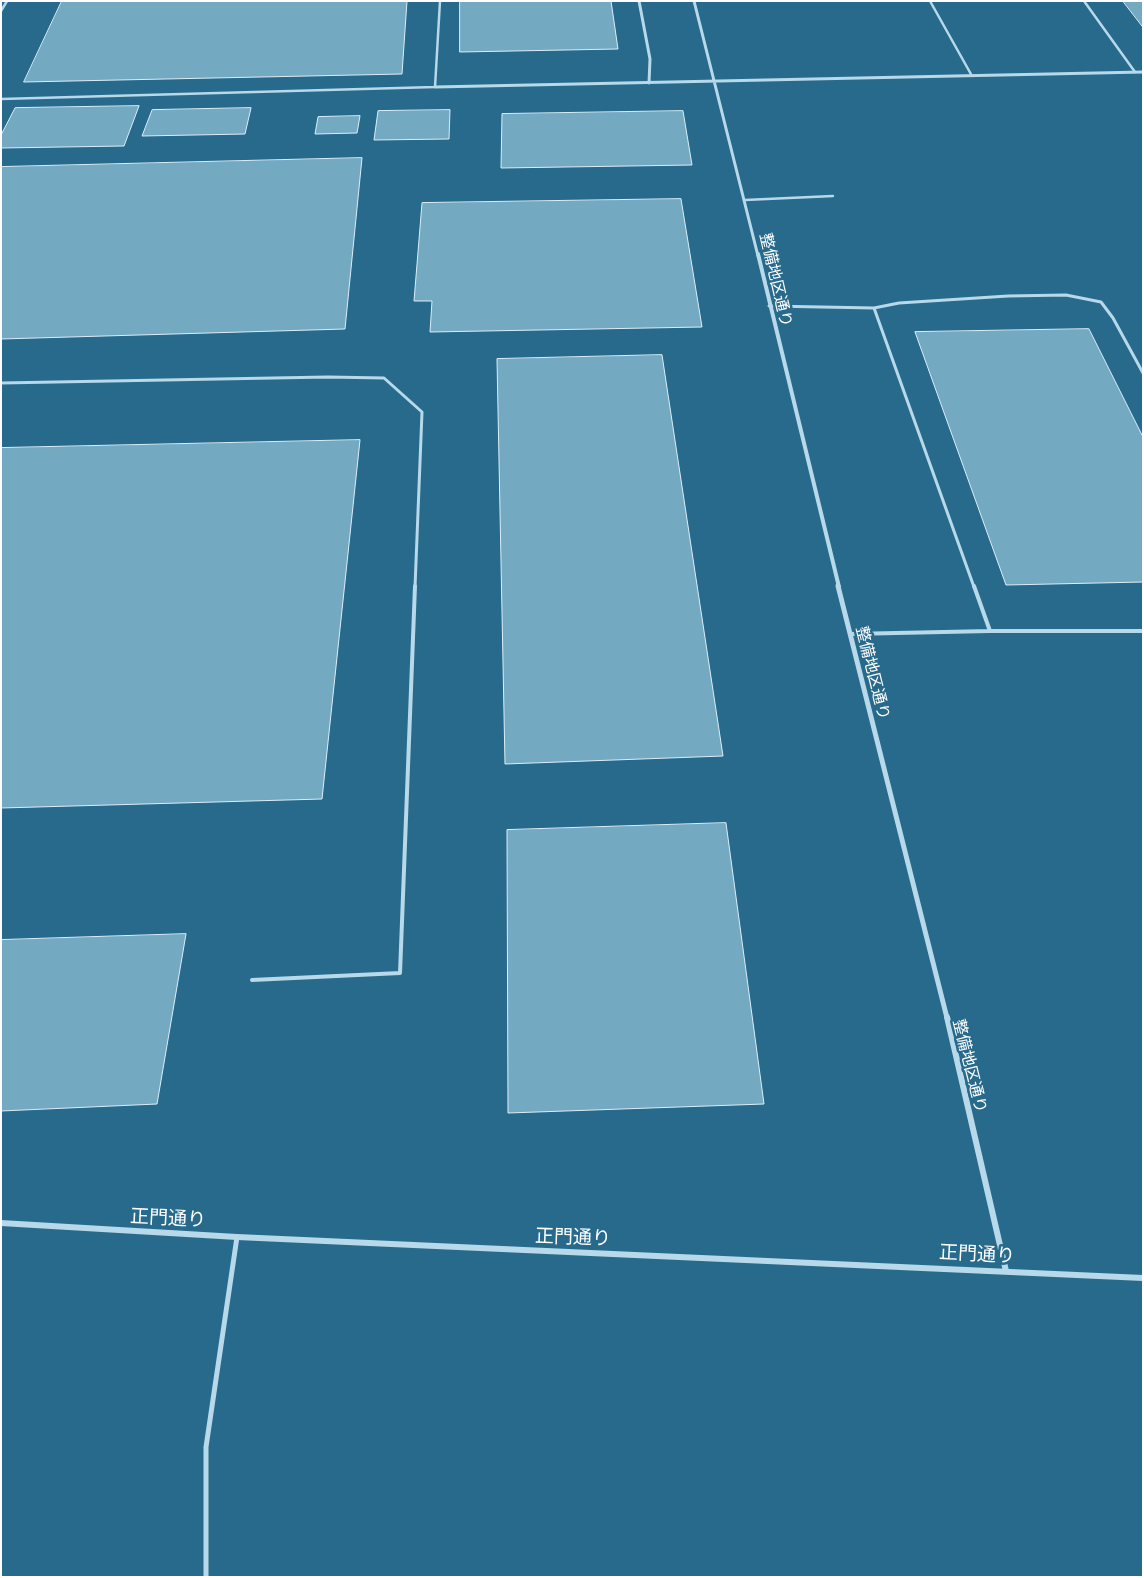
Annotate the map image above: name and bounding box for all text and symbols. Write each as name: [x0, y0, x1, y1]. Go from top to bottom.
street label: 整備地区通り: [756, 231, 796, 329]
street label: 整備地区通り: [852, 624, 894, 722]
street label: 整備地区通り: [949, 1017, 991, 1115]
street label: 正門通り: [129, 1205, 207, 1231]
street label: 正門通り: [535, 1224, 611, 1250]
street label: 正門通り: [938, 1241, 1016, 1267]

